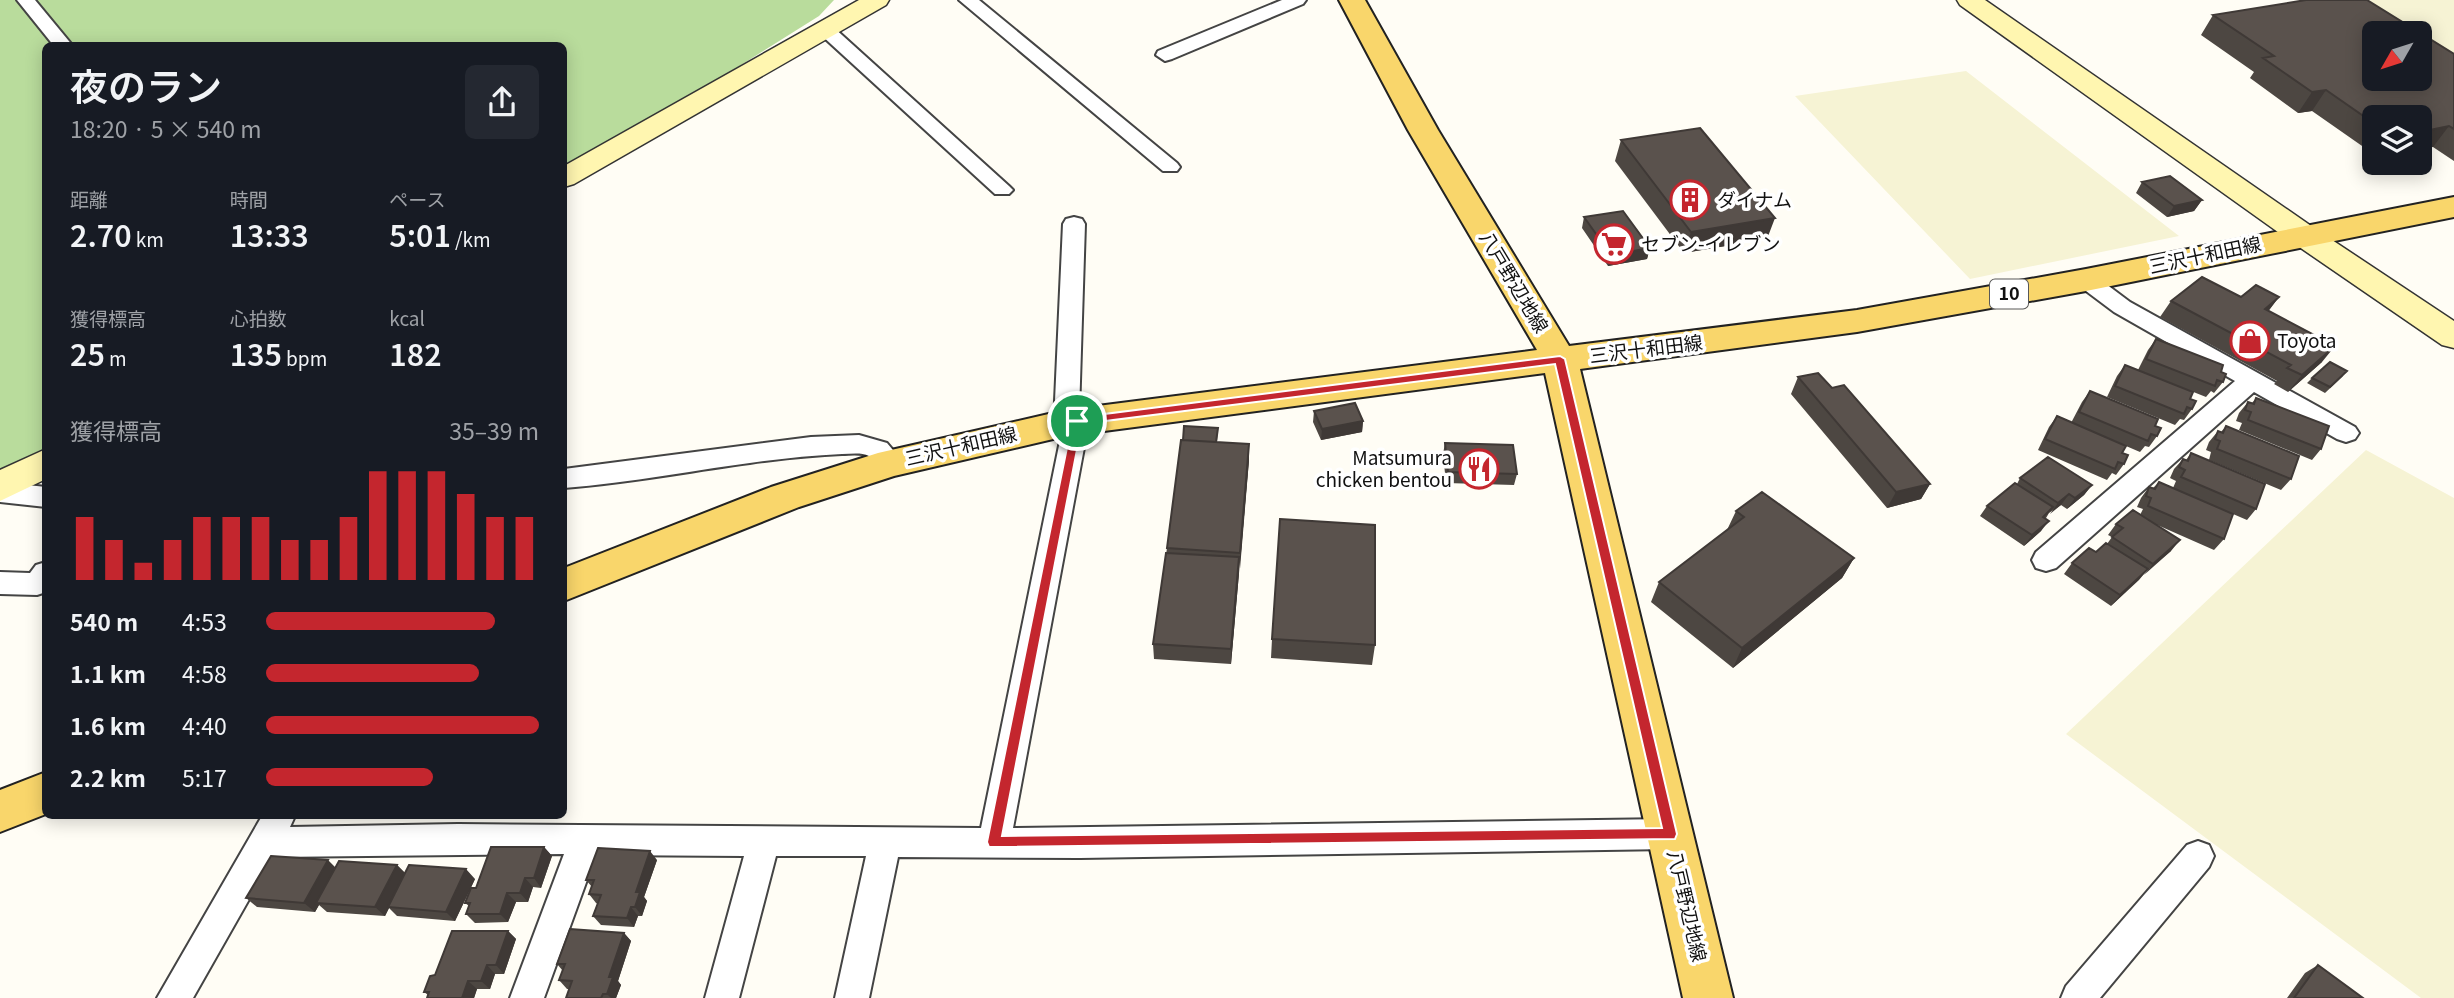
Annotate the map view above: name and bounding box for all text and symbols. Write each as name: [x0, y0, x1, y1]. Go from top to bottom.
north arrow: [2362, 21, 2432, 91]
map controls: [2362, 21, 2432, 175]
text: 夜のラン: [70, 57, 222, 112]
button: share: [465, 65, 539, 139]
button: layers: [2362, 105, 2432, 175]
text: 18:20 · 5 × 540 m: [70, 111, 261, 145]
building icon: ダイナム: [1669, 179, 1711, 221]
text: 距離: [70, 185, 108, 212]
text: 時間: [230, 185, 268, 212]
text: ペース: [389, 185, 445, 212]
place label: ダイナム: [1717, 185, 1792, 212]
text: 2.70: [70, 212, 132, 256]
text: 13:33: [230, 212, 309, 256]
text: 5:01: [389, 212, 451, 256]
supermarket icon: セブン-イレブン: [1593, 223, 1635, 265]
text: km: [132, 225, 164, 252]
text: /km: [451, 225, 491, 252]
street label: 八戸野辺地線: [1474, 225, 1556, 337]
street label: 三沢十和田線: [2146, 228, 2263, 279]
place label: セブン-イレブン: [1641, 229, 1781, 256]
road number: 10: [1990, 280, 2028, 308]
text: 獲得標高: [70, 304, 146, 331]
text: 心拍数: [230, 304, 287, 331]
text: kcal: [389, 304, 425, 331]
shop icon: Toyota: [2229, 320, 2271, 362]
place label: Toyota: [2277, 326, 2337, 353]
street label: 三沢十和田線: [1588, 327, 1704, 368]
text: 25: [70, 331, 105, 375]
text: 135: [230, 331, 282, 375]
text: 182: [389, 331, 442, 375]
text: m: [105, 344, 127, 371]
text: bpm: [282, 344, 327, 371]
pin: [1047, 391, 1107, 451]
icon: arrive: [1058, 402, 1096, 440]
text: 獲得標高: [70, 413, 162, 447]
text: 35–39 m: [449, 413, 539, 447]
street label: 三沢十和田線: [902, 419, 1019, 471]
place label: Matsumura chicken bentou: [1316, 443, 1452, 492]
restaurant icon: Matsumura chicken bentou: [1458, 448, 1500, 490]
text: 540 m: [70, 604, 138, 638]
text: 4:53: [182, 604, 227, 638]
text: 1.1 km: [70, 656, 146, 690]
text: 4:58: [182, 656, 227, 690]
text: 1.6 km: [70, 708, 146, 742]
text: 4:40: [182, 708, 227, 742]
text: 2.2 km: [70, 760, 146, 794]
text: 5:17: [182, 760, 227, 794]
street label: 八戸野辺地線: [1662, 847, 1714, 964]

